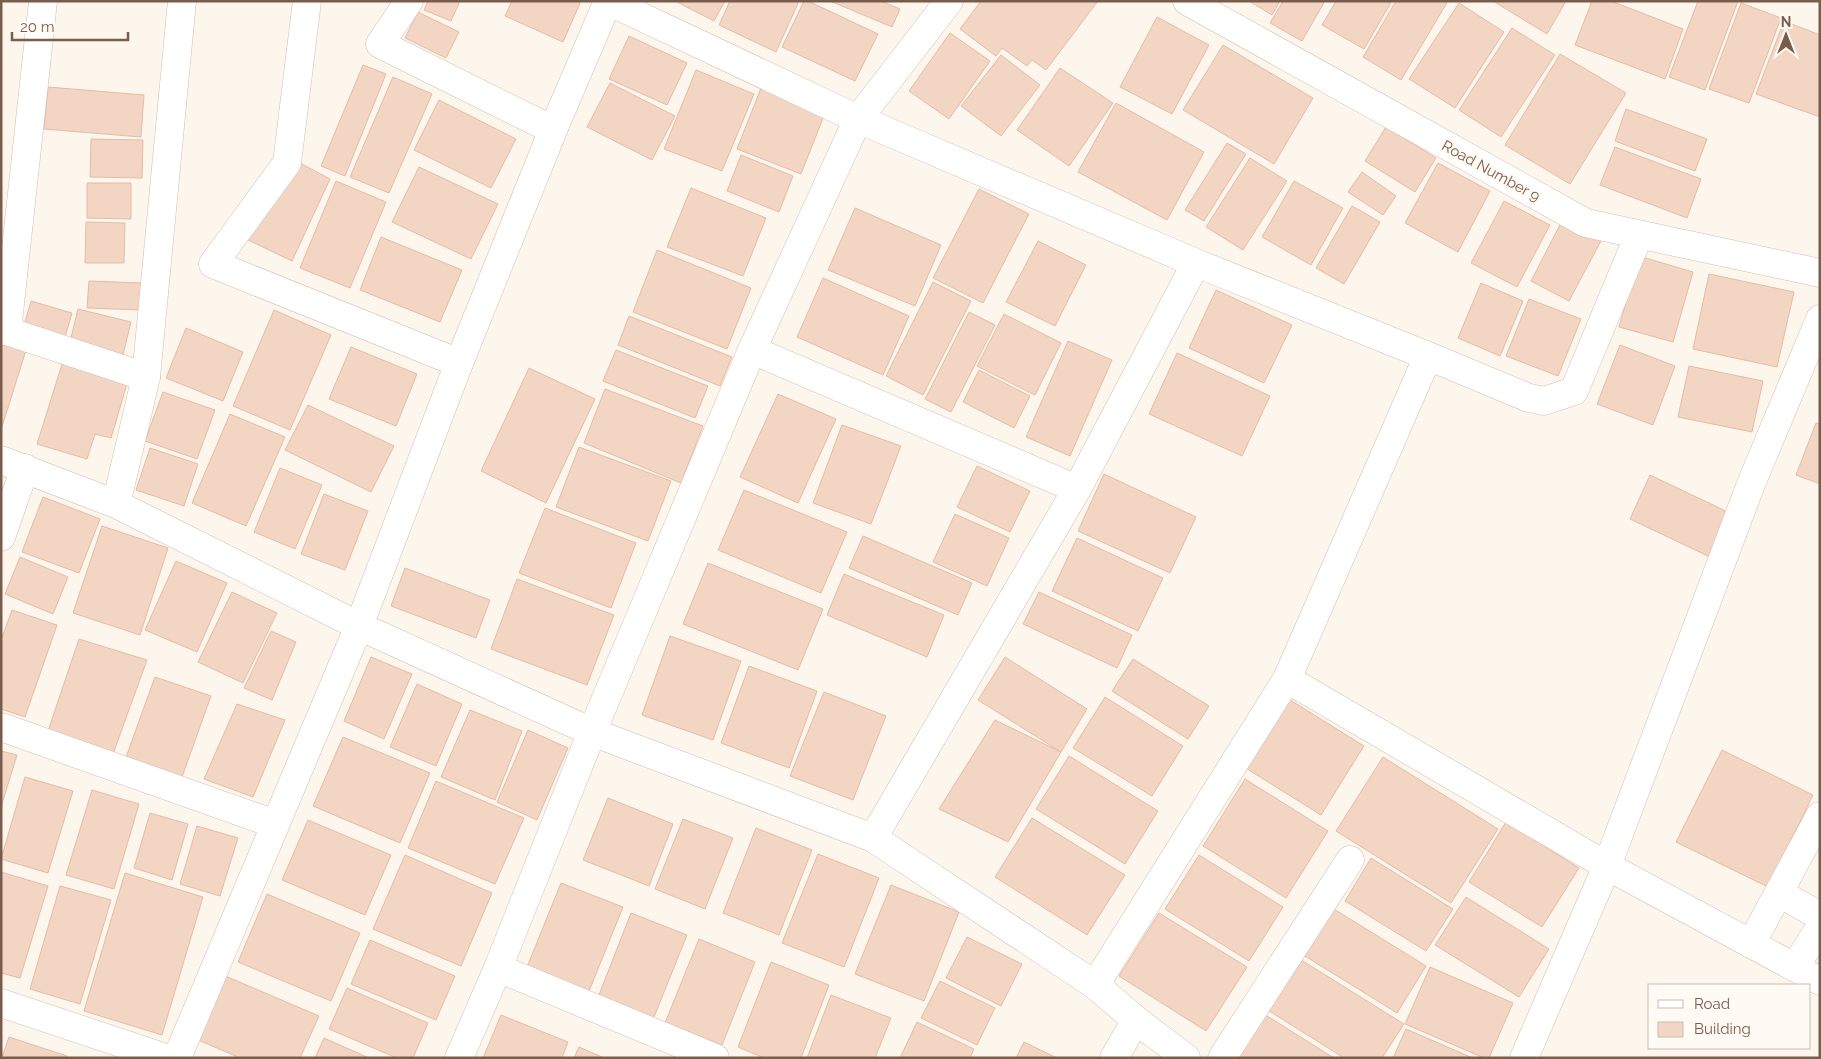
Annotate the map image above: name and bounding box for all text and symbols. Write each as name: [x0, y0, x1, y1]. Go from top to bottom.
scale bar: [12, 10, 129, 42]
north arrow: [1761, 10, 1811, 60]
text: N: [1781, 14, 1791, 30]
text: 20 m: [20, 18, 55, 36]
street label: Road Number 9: [1439, 137, 1544, 206]
legend: [1648, 984, 1811, 1049]
text: Road: [1694, 995, 1730, 1013]
text: Building: [1694, 1020, 1751, 1038]

